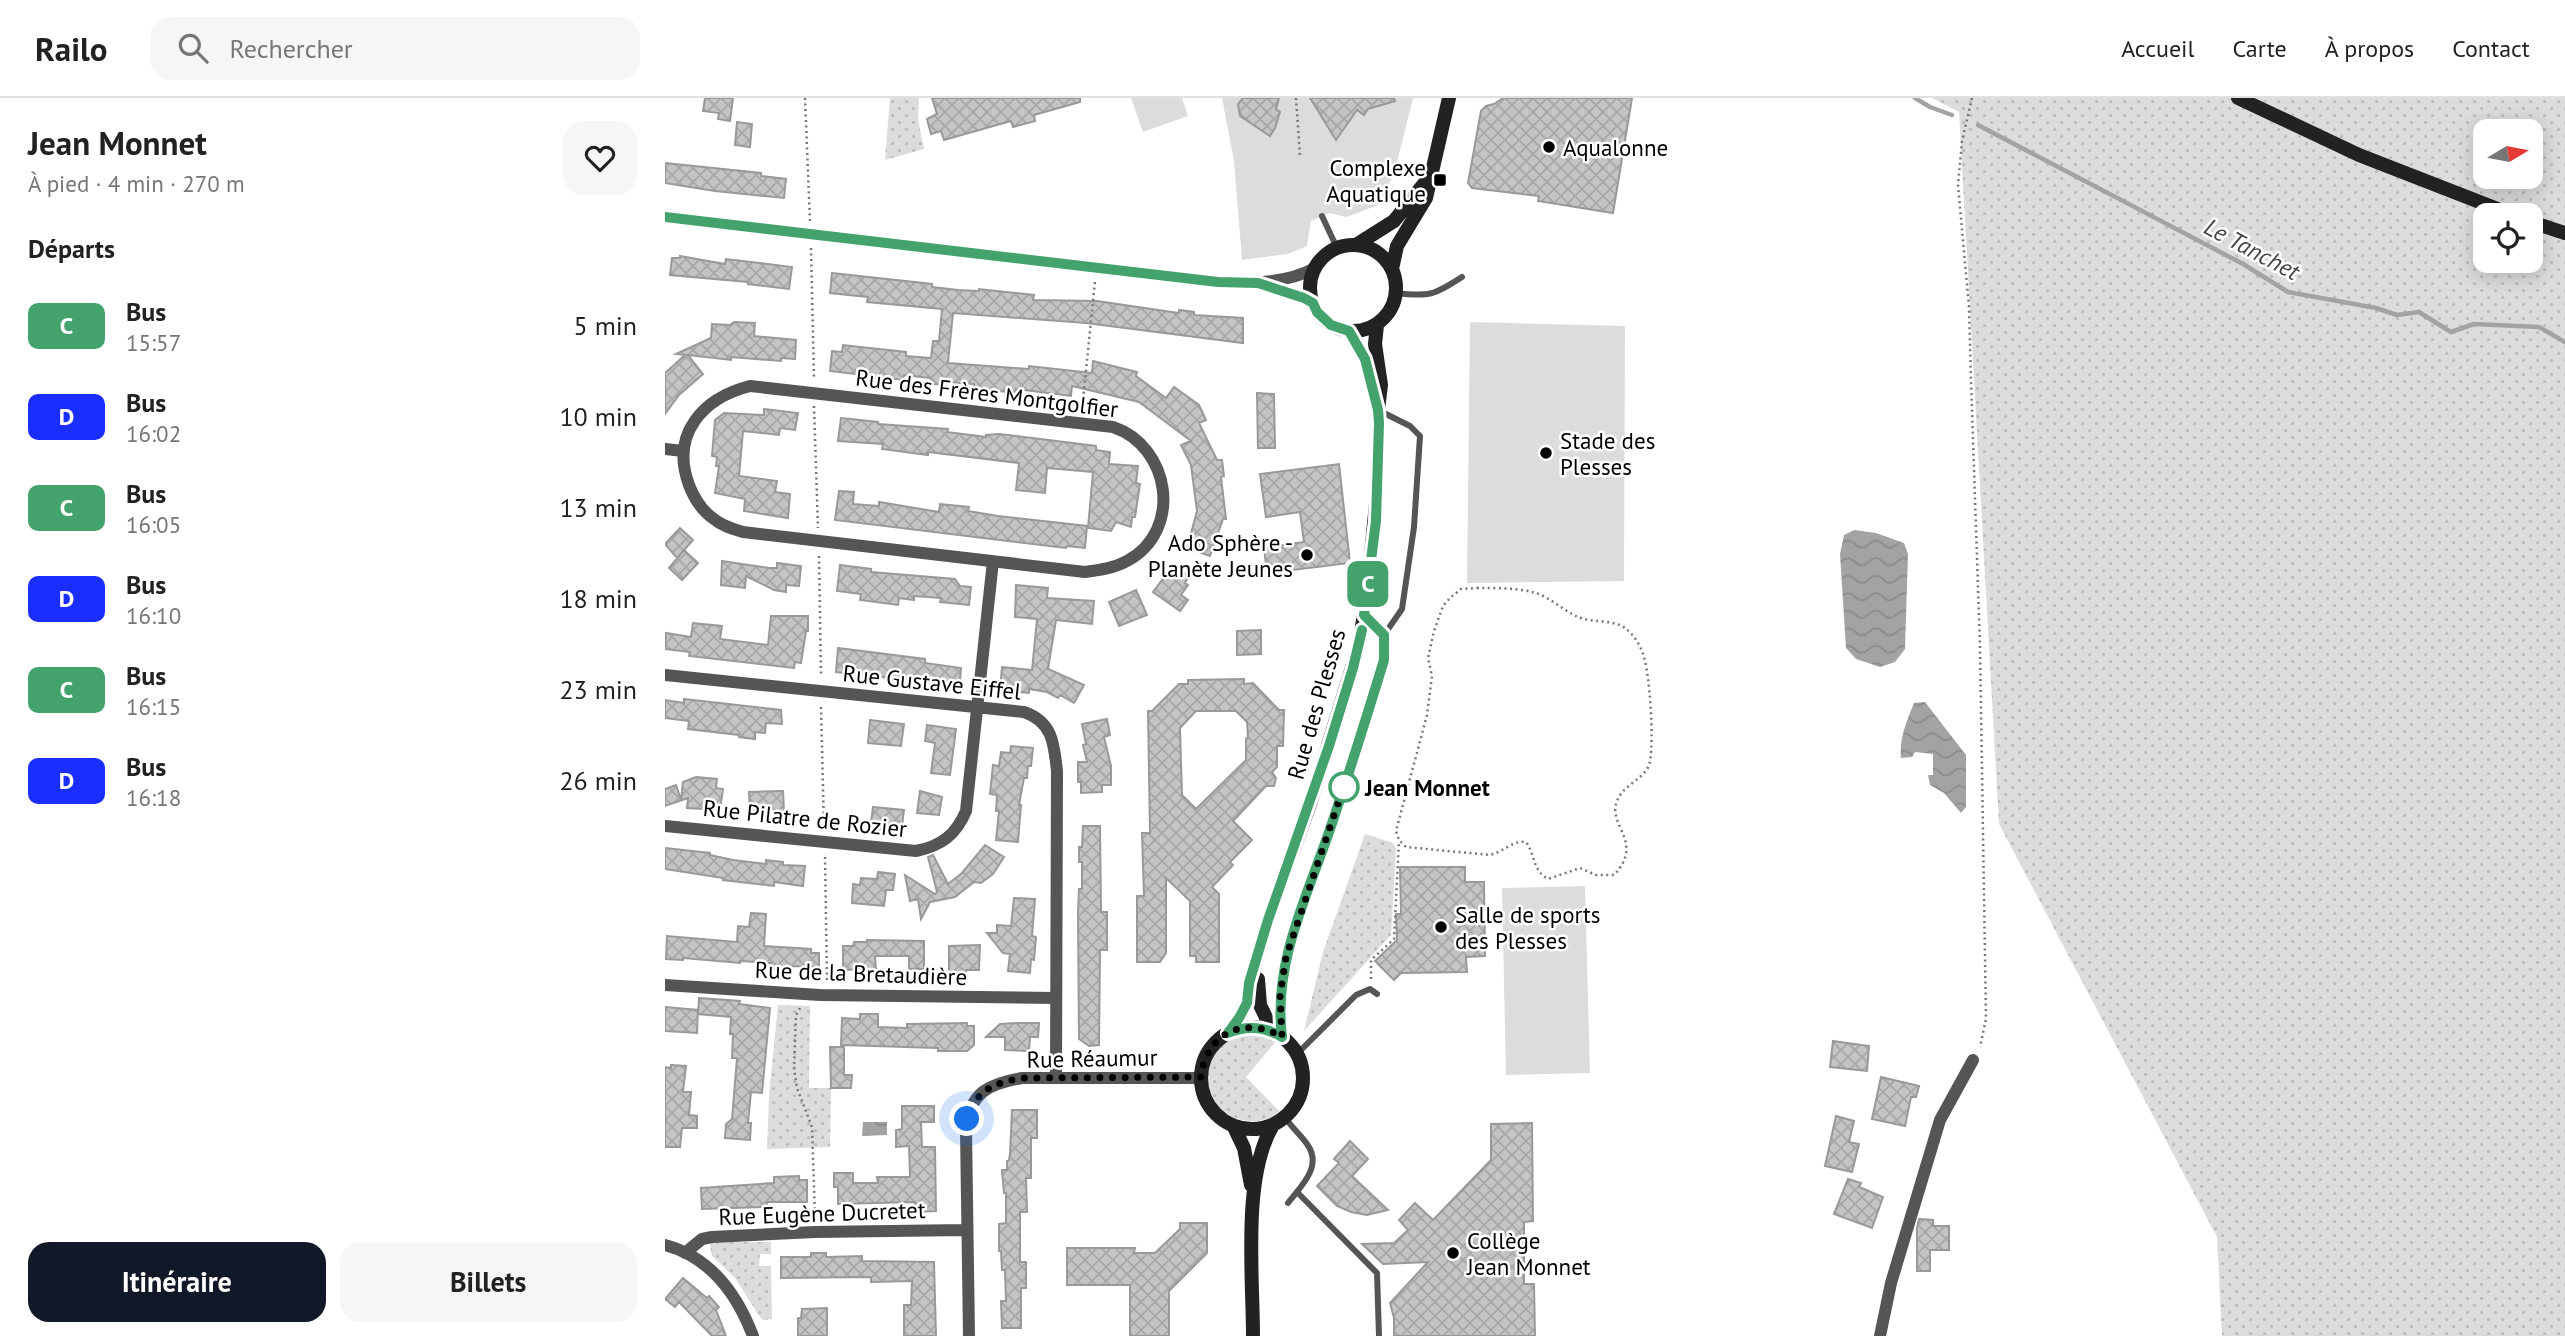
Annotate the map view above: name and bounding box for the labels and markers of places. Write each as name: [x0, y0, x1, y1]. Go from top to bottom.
place label: Aqualonne: [1563, 133, 1668, 162]
marker: Aqualonne: [1541, 139, 1557, 155]
place label: Complexe Aquatique: [1326, 153, 1426, 208]
marker: Complexe Aquatique: [1432, 172, 1448, 188]
place label: Stade des Plesses: [1560, 426, 1655, 481]
marker: Stade des Plesses: [1538, 445, 1554, 461]
place label: Ado Sphère - Planète Jeunes: [1148, 528, 1293, 583]
marker: Ado Sphère - Planète Jeunes: [1299, 547, 1315, 563]
marker: Jean Monnet: [1329, 772, 1359, 802]
place label: Jean Monnet: [1364, 773, 1490, 802]
place label: Salle de sports des Plesses: [1455, 900, 1601, 955]
marker: Salle de sports des Plesses: [1433, 919, 1449, 935]
place label: Collège Jean Monnet: [1466, 1226, 1591, 1281]
marker: Collège Jean Monnet: [1445, 1245, 1461, 1261]

